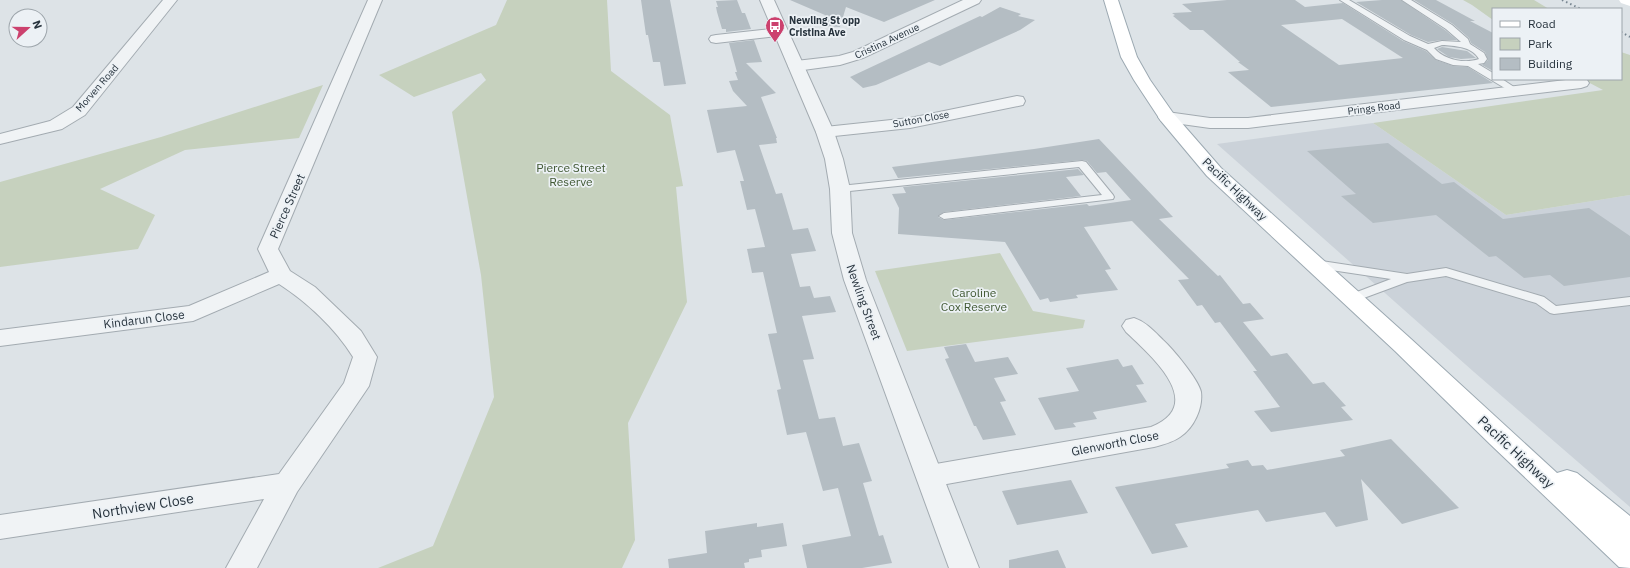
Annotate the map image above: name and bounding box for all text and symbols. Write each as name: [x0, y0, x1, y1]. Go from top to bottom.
north arrow: [8, 8, 48, 48]
legend: [1492, 8, 1622, 80]
place label: Newling St opp Cristina Ave: [789, 14, 860, 39]
bus stop icon: Newling St opp Cristina Ave: [764, 15, 786, 43]
text: Road: [1528, 16, 1556, 31]
text: N: [29, 18, 45, 31]
street label: Cristina Avenue: [853, 20, 922, 62]
text: Park: [1528, 36, 1553, 51]
text: Building: [1528, 56, 1573, 71]
street label: Morven Road: [73, 62, 121, 114]
street label: Prings Road: [1347, 98, 1401, 118]
street label: Sutton Close: [892, 108, 951, 130]
street label: Pacific Highway: [1199, 154, 1271, 224]
park label: Pierce Street Reserve: [536, 160, 606, 189]
street label: Pierce Street: [266, 171, 308, 241]
street label: Newling Street: [843, 262, 885, 342]
park label: Caroline Cox Reserve: [941, 285, 1008, 314]
street label: Kindarun Close: [103, 307, 186, 331]
street label: Pacific Highway: [1474, 412, 1558, 492]
street label: Glenworth Close: [1070, 427, 1161, 459]
street label: Northview Close: [91, 489, 195, 523]

